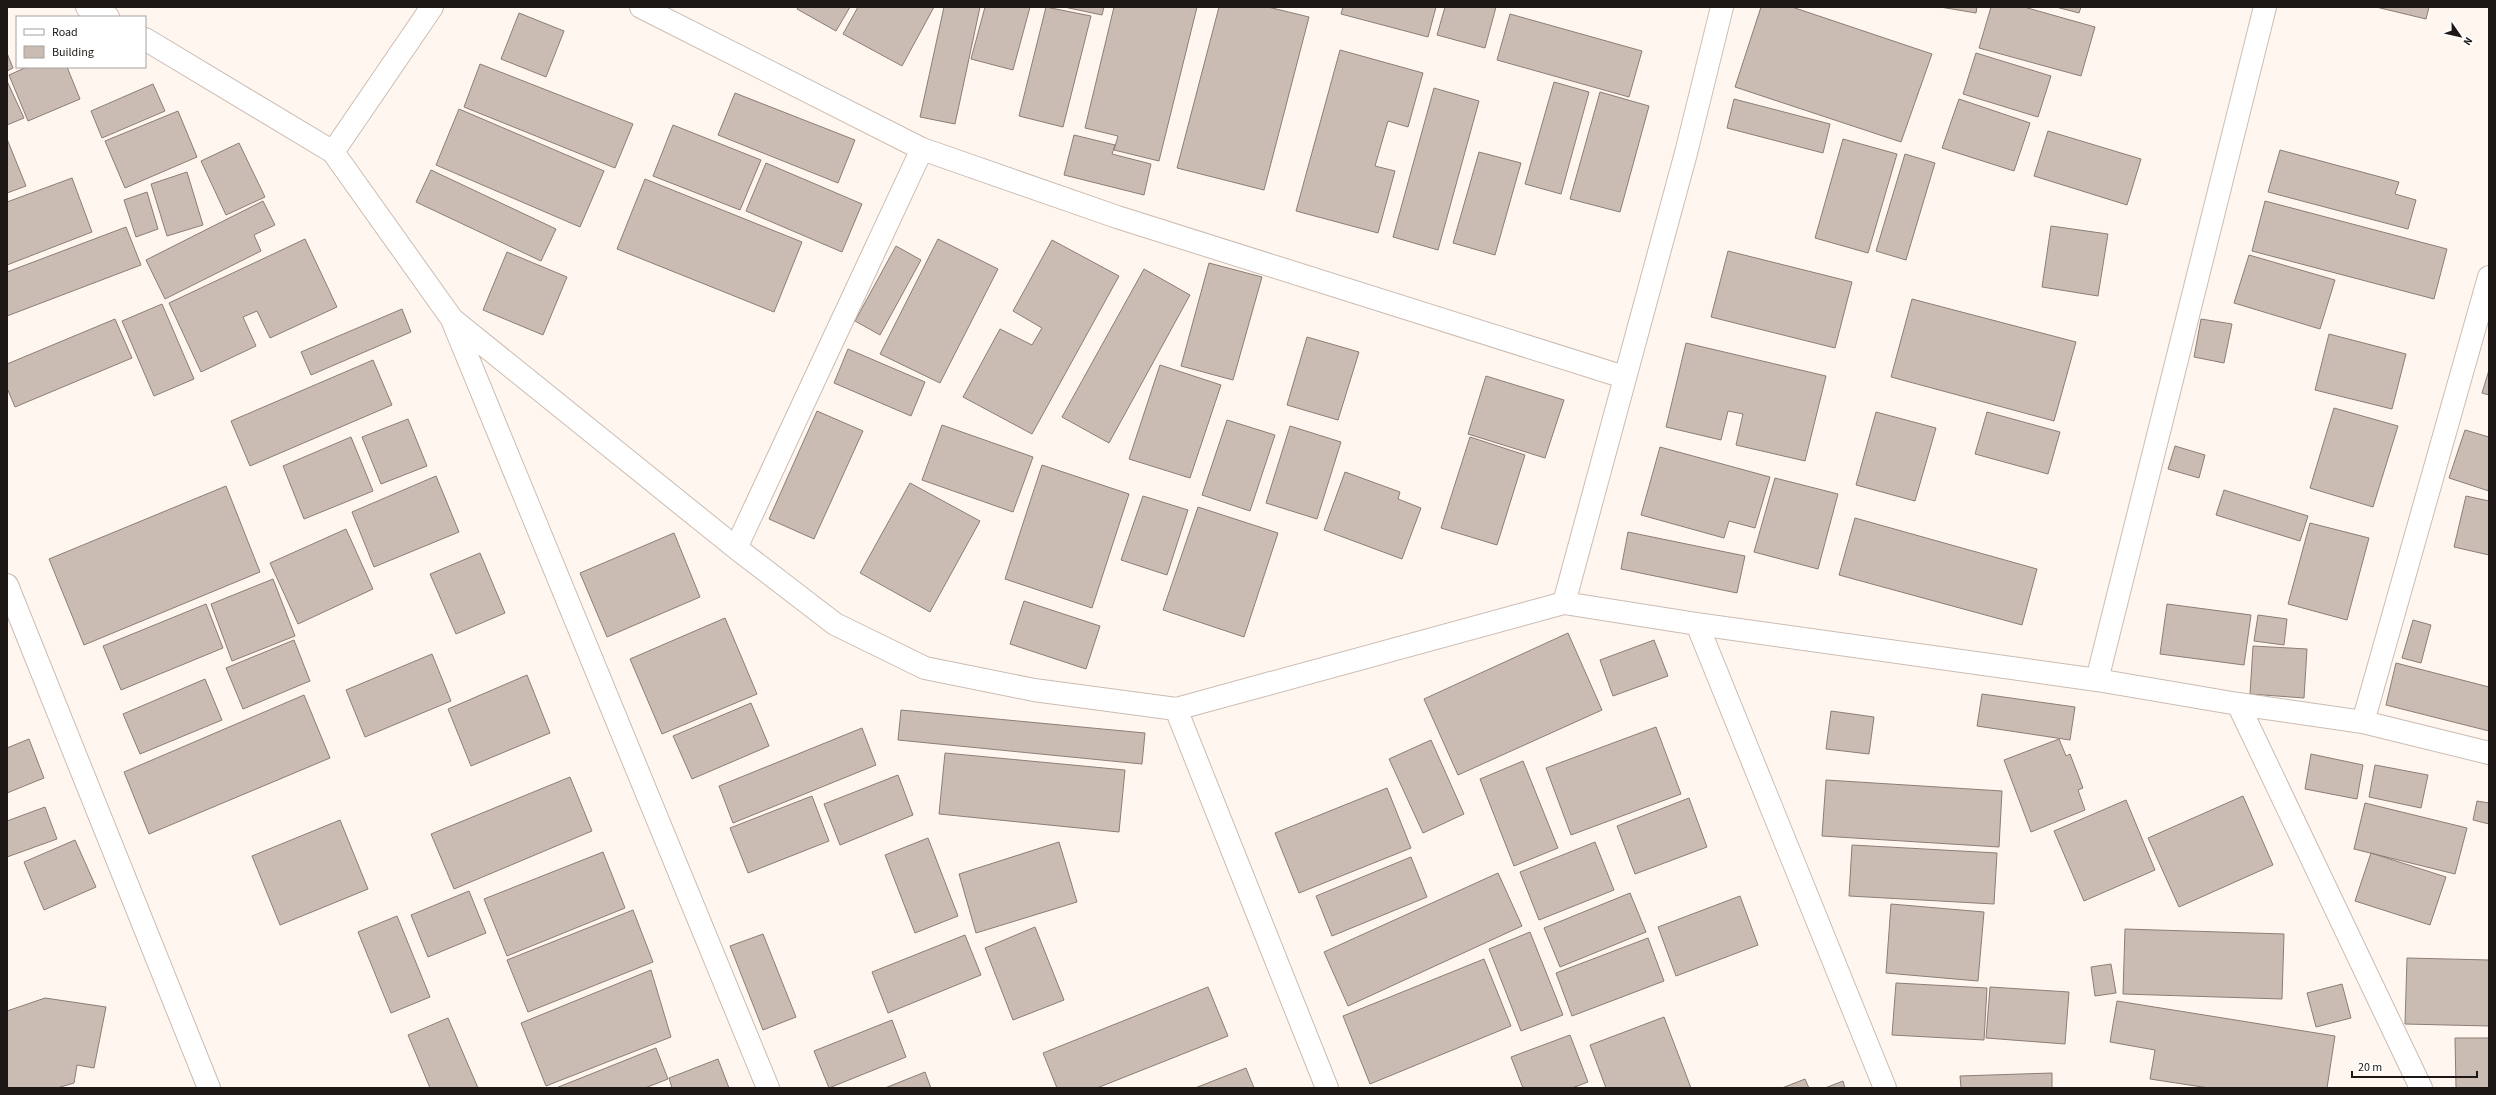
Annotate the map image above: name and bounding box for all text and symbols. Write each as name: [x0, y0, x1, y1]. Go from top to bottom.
legend: [16, 16, 146, 68]
north arrow: [2440, 16, 2480, 56]
text: Road: [52, 24, 78, 41]
text: N: [2460, 34, 2476, 49]
text: Building: [52, 44, 94, 61]
scale bar: [2352, 1053, 2477, 1079]
text: 20 m: [2358, 1059, 2382, 1076]

